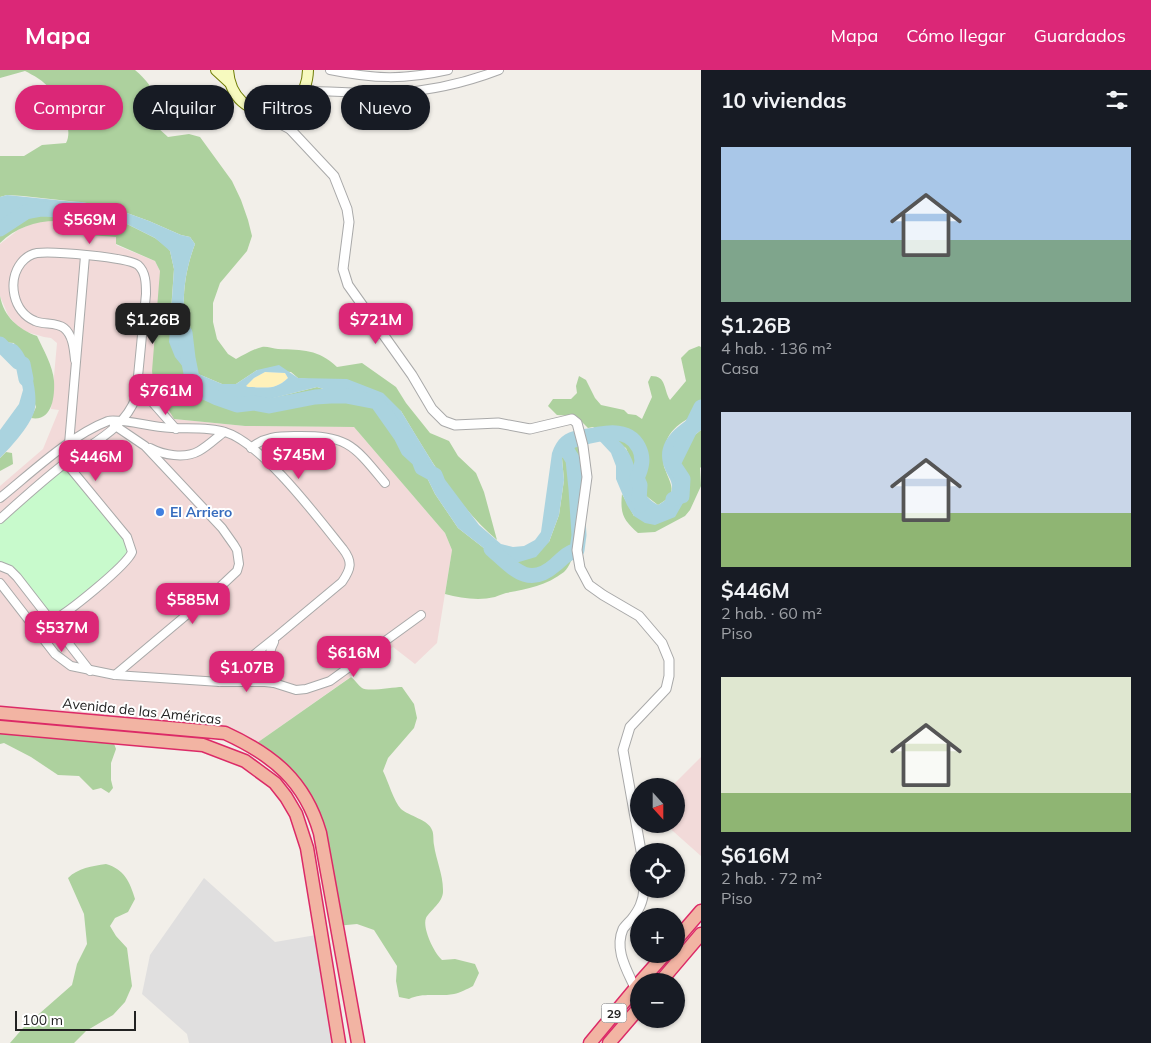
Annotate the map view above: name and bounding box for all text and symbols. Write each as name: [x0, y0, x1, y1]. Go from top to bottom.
text: Mapa: [25, 20, 91, 50]
text: Mapa: [830, 24, 878, 47]
text: Cómo llegar: [906, 24, 1006, 47]
text: Guardados: [1034, 24, 1126, 47]
chip: Comprar: [15, 85, 123, 130]
chip: Alquilar: [133, 85, 234, 130]
chip: Filtros: [244, 85, 331, 130]
chip: Nuevo: [341, 85, 430, 130]
icon: filters: [1103, 86, 1131, 114]
text: 10 viviendas: [721, 87, 847, 113]
icon: home: [881, 180, 971, 270]
pin: $569M: [55, 202, 125, 245]
text: $569M: [64, 209, 116, 229]
pin: $1.26B: [112, 302, 194, 345]
pin: $721M: [341, 302, 411, 345]
text: $1.26B: [126, 309, 180, 329]
text: $721M: [350, 309, 402, 329]
text: $1.26B: [721, 312, 791, 338]
text: 4 hab. · 136 m²: [721, 338, 832, 358]
text: Casa: [721, 358, 759, 378]
pin: $761M: [131, 374, 201, 416]
text: $761M: [140, 380, 192, 400]
pin: $745M: [264, 438, 334, 480]
pin: $446M: [61, 440, 131, 482]
text: $745M: [273, 444, 325, 464]
icon: home: [881, 445, 971, 535]
text: $446M: [70, 446, 122, 466]
place label: El Arriero: [170, 503, 232, 521]
marker: El Arriero: [154, 506, 166, 518]
text: $446M: [721, 577, 790, 603]
pin: $585M: [158, 582, 228, 625]
text: $585M: [167, 589, 219, 609]
text: 2 hab. · 60 m²: [721, 603, 822, 623]
pin: $537M: [27, 610, 97, 653]
text: $537M: [36, 617, 88, 637]
text: Piso: [721, 623, 752, 643]
pin: $616M: [319, 636, 389, 678]
text: $616M: [328, 642, 380, 662]
pin: $1.07B: [206, 650, 288, 693]
text: $1.07B: [220, 657, 274, 677]
street label: Avenida de las Américas: [62, 694, 222, 728]
icon: home: [881, 710, 971, 800]
north arrow: [630, 778, 685, 832]
map controls: [630, 778, 685, 1028]
text: $616M: [721, 842, 790, 868]
button: locate: [630, 843, 685, 898]
text: 2 hab. · 72 m²: [721, 868, 822, 888]
text: Piso: [721, 888, 752, 908]
button: +: [630, 908, 685, 963]
button: −: [630, 973, 685, 1028]
road number: 29: [602, 1004, 626, 1022]
scale bar: [15, 1008, 136, 1031]
text: 100 m: [22, 1011, 63, 1029]

